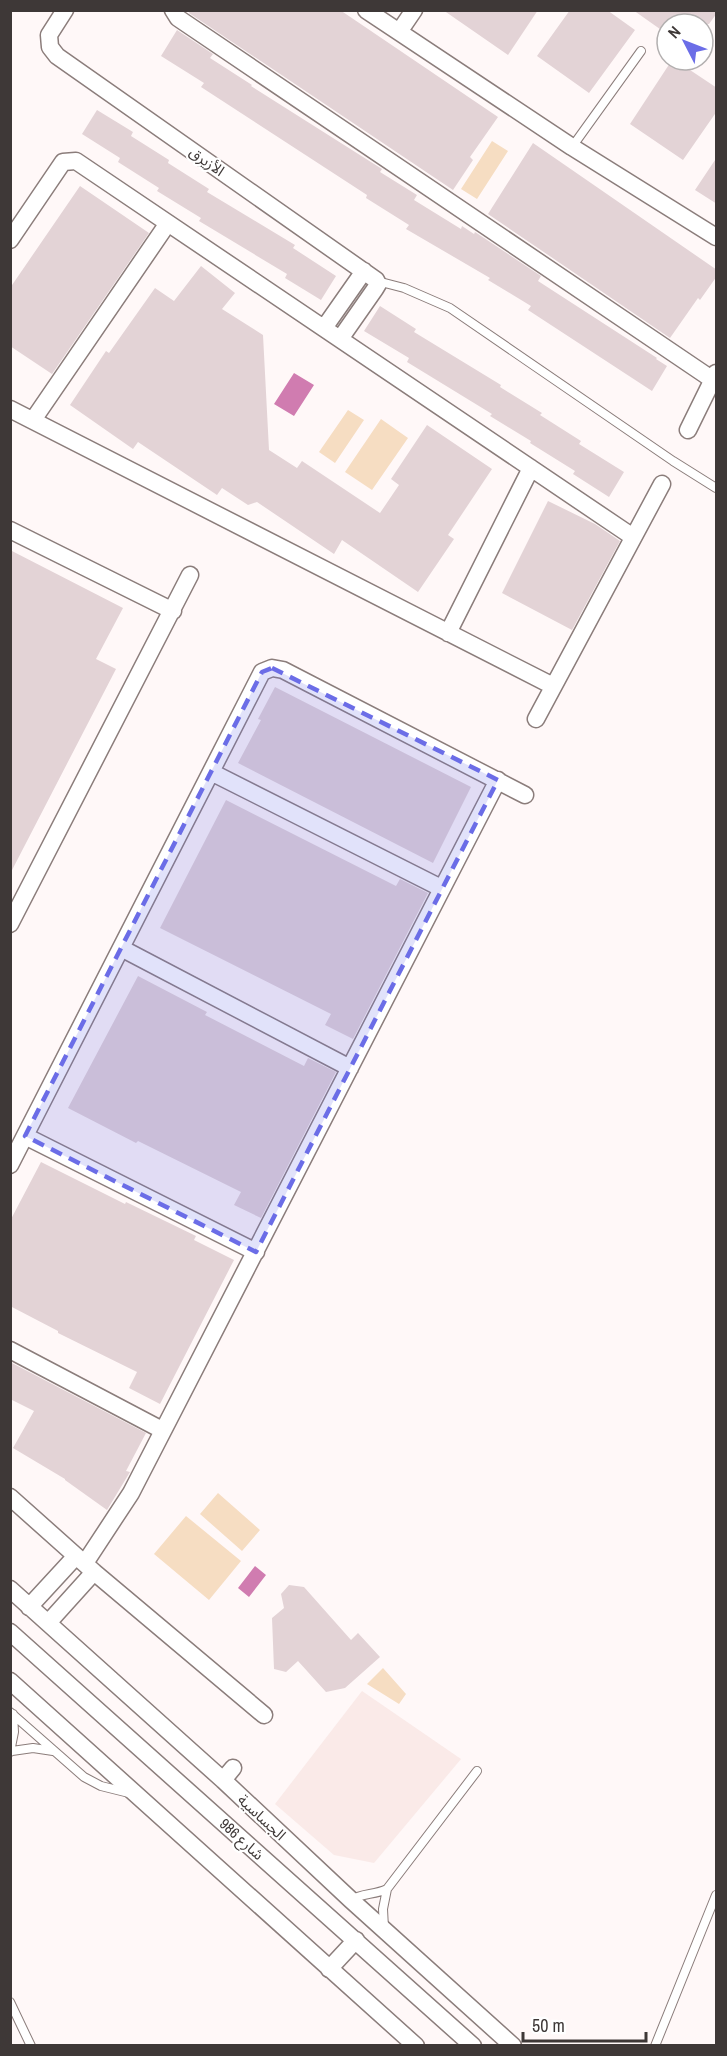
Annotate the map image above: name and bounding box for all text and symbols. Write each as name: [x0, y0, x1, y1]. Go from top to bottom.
north arrow: [655, 12, 715, 72]
text: N: [663, 21, 685, 43]
street label: الأزيرق: [185, 141, 229, 181]
street label: الجساسية: [233, 1789, 291, 1845]
street label: شارع 986: [214, 1813, 269, 1866]
scale bar: [523, 2005, 646, 2043]
text: 50 m: [532, 2013, 565, 2038]

